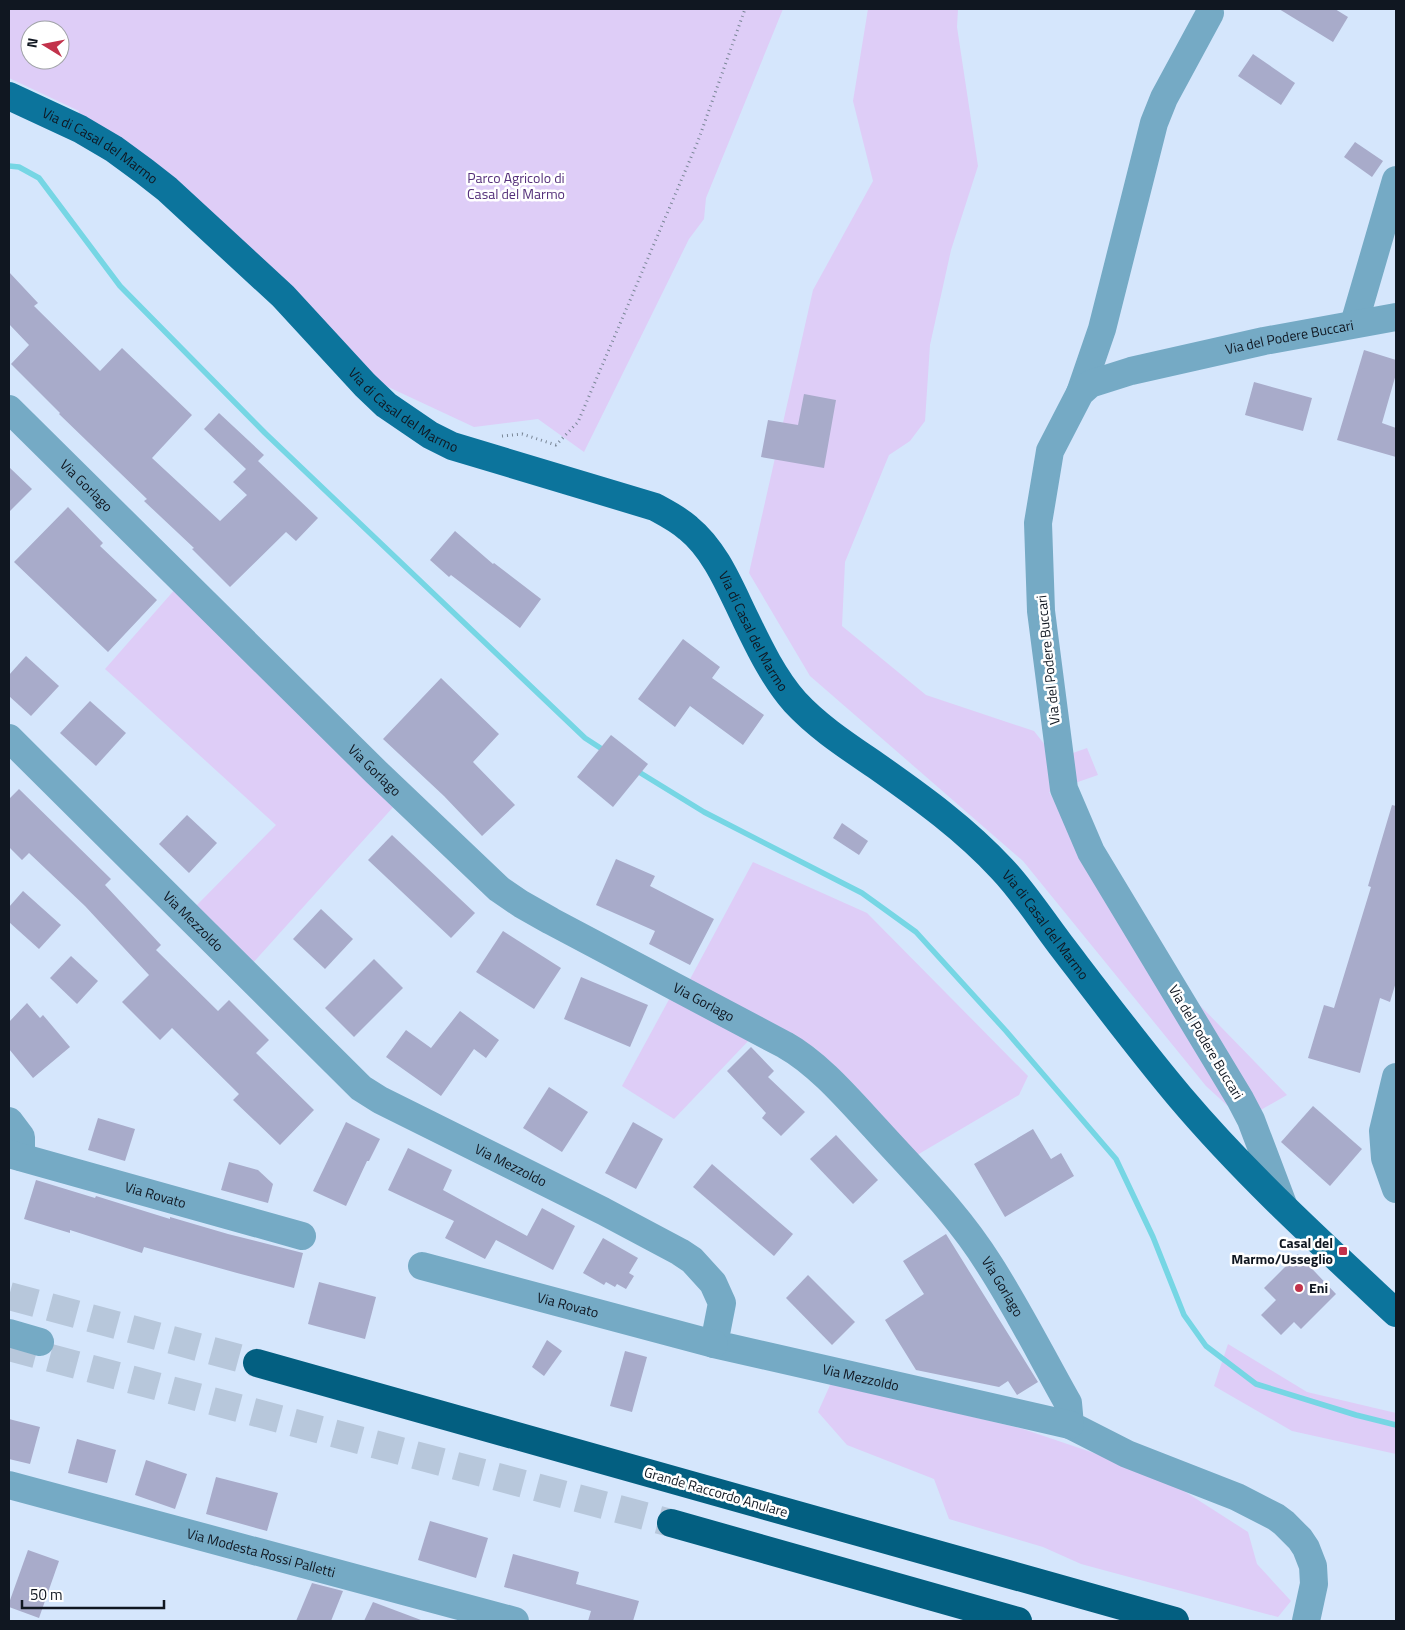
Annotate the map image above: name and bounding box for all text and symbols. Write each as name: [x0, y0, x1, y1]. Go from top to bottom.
north arrow: [20, 20, 70, 70]
text: N: [21, 36, 43, 49]
street label: Via di Casal del Marmo: [39, 102, 163, 188]
park label: Parco Agricolo di Casal del Marmo: [467, 167, 565, 204]
street label: Via del Podere Buccari: [1223, 314, 1355, 359]
street label: Via di Casal del Marmo: [344, 362, 461, 457]
street label: Via Gorlago: [56, 454, 118, 516]
street label: Via di Casal del Marmo: [714, 567, 794, 695]
street label: Via del Podere Buccari: [1030, 594, 1065, 726]
street label: Via Gorlago: [344, 739, 406, 801]
street label: Via di Casal del Marmo: [998, 865, 1095, 984]
street label: Via Mezzoldo: [159, 886, 229, 956]
street label: Via Gorlago: [669, 977, 739, 1027]
street label: Via del Podere Buccari: [1164, 981, 1249, 1103]
street label: Via Mezzoldo: [471, 1138, 551, 1192]
street label: Via Rovato: [122, 1176, 189, 1213]
place label: Casal del Marmo/Usseglio: [1231, 1232, 1333, 1269]
marker: Casal del Marmo/Usseglio: [1337, 1245, 1349, 1257]
street label: Via Gorlago: [977, 1252, 1029, 1320]
place label: Eni: [1309, 1277, 1328, 1298]
marker: Eni: [1293, 1282, 1305, 1294]
street label: Via Rovato: [535, 1286, 601, 1323]
street label: Via Mezzoldo: [820, 1358, 901, 1396]
street label: Grande Raccordo Anulare: [642, 1461, 790, 1522]
street label: Via Modesta Rossi Palletti: [184, 1522, 338, 1582]
scale bar: [22, 1578, 165, 1610]
text: 50 m: [30, 1583, 63, 1606]

